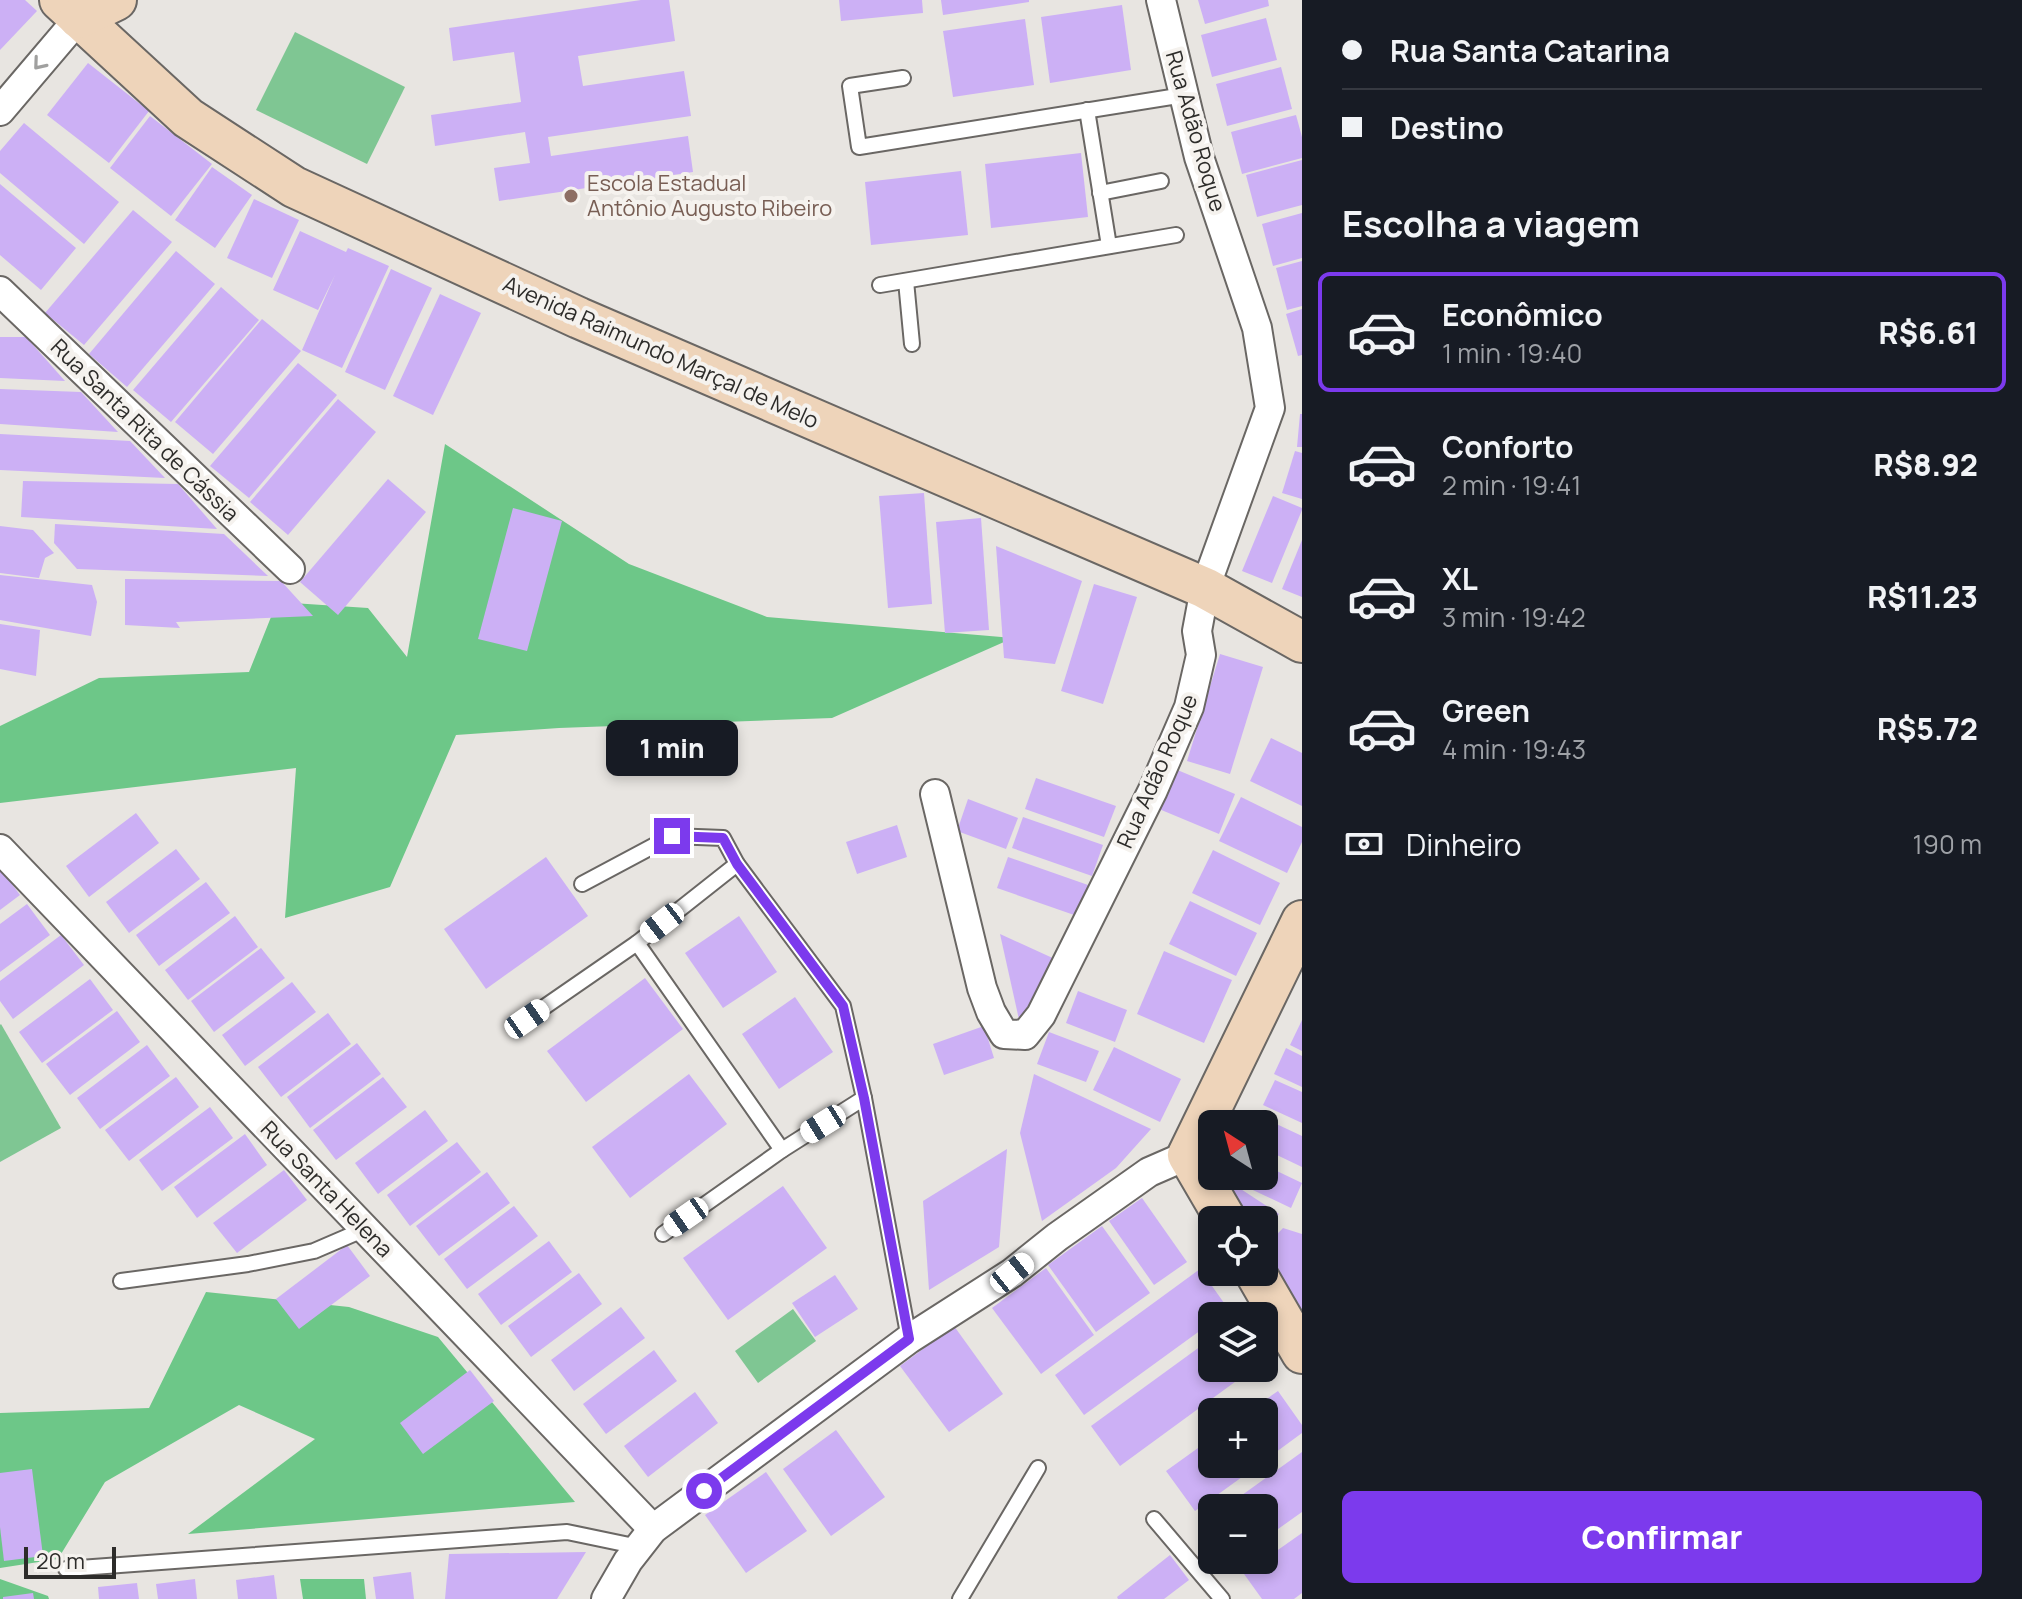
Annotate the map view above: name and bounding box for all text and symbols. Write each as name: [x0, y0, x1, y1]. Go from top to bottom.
text: Rua Santa Catarina: [1390, 30, 1670, 71]
street label: Rua Adão Roque: [1159, 47, 1233, 215]
one-way arrow: [35, 55, 49, 70]
text: Destino: [1390, 107, 1504, 148]
place label: Escola Estadual Antônio Augusto Ribeiro: [587, 168, 832, 223]
marker: Escola Estadual Antônio Augusto Ribeiro: [562, 187, 580, 205]
text: Escolha a viagem: [1342, 199, 1640, 248]
street label: Avenida Raimundo Marçal de Melo: [498, 269, 824, 435]
text: Econômico: [1442, 294, 1603, 335]
icon: car: [1346, 296, 1418, 368]
text: R$6.61: [1879, 312, 1978, 353]
street label: Rua Santa Rita de Cássia: [44, 332, 246, 528]
text: 1 min · 19:40: [1442, 335, 1582, 371]
text: Conforto: [1442, 426, 1573, 467]
icon: car: [1346, 428, 1418, 500]
text: R$8.92: [1874, 444, 1978, 485]
text: 2 min · 19:41: [1442, 467, 1581, 503]
text: XL: [1442, 558, 1478, 599]
icon: car: [1346, 560, 1418, 632]
text: R$11.23: [1867, 576, 1978, 617]
text: 3 min · 19:42: [1442, 599, 1586, 635]
street label: Rua Adão Roque: [1110, 689, 1205, 853]
text: Green: [1442, 690, 1530, 731]
icon: car: [1346, 692, 1418, 764]
text: R$5.72: [1877, 708, 1978, 749]
callout: 1 min: [606, 720, 738, 776]
text: 1 min: [639, 730, 705, 766]
text: 4 min · 19:43: [1442, 731, 1586, 767]
route end: [654, 818, 690, 854]
icon: cash: [1342, 822, 1386, 866]
text: Dinheiro: [1406, 824, 1522, 865]
text: 190 m: [1913, 826, 1982, 862]
car: [636, 899, 688, 947]
car: [500, 995, 554, 1043]
car: [796, 1101, 850, 1147]
north arrow: [1198, 1110, 1278, 1190]
map controls: [1198, 1110, 1278, 1574]
street label: Rua Santa Helena: [254, 1114, 400, 1264]
car: [659, 1193, 713, 1241]
button: locate: [1198, 1206, 1278, 1286]
car: [986, 1249, 1038, 1297]
button: layers: [1198, 1302, 1278, 1382]
button: +: [1198, 1398, 1278, 1478]
route start: [686, 1473, 722, 1509]
button: Confirmar: [1342, 1491, 1982, 1583]
button: −: [1198, 1494, 1278, 1574]
scale bar: [24, 1543, 116, 1579]
text: 20 m: [36, 1546, 85, 1576]

